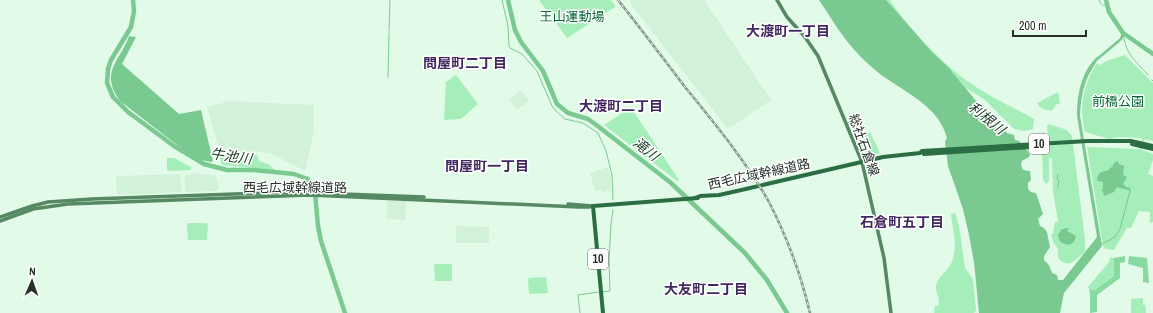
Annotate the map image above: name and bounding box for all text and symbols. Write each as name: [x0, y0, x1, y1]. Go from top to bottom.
park label: 王山運動場: [539, 8, 605, 25]
scale bar: [1013, 12, 1086, 38]
text: 200 m: [1019, 18, 1046, 34]
district label: 大渡町一丁目: [746, 22, 830, 40]
district label: 問屋町二丁目: [423, 54, 507, 72]
park label: 前橋公園: [1092, 93, 1144, 110]
district label: 大渡町二丁目: [579, 97, 663, 115]
water label: 利根川: [965, 98, 1011, 139]
street label: 総社石倉線: [845, 112, 883, 178]
water label: 滝川: [629, 133, 664, 166]
road number: 10: [1029, 134, 1049, 154]
water label: 牛池川: [209, 144, 255, 168]
street label: 西毛広域幹線道路: [706, 155, 812, 193]
district label: 問屋町一丁目: [445, 157, 529, 175]
street label: 西毛広域幹線道路: [243, 179, 347, 196]
district label: 石倉町五丁目: [860, 213, 944, 231]
road number: 10: [588, 249, 608, 269]
north arrow: [12, 261, 52, 301]
text: N: [29, 264, 36, 278]
district label: 大友町二丁目: [664, 280, 748, 298]

